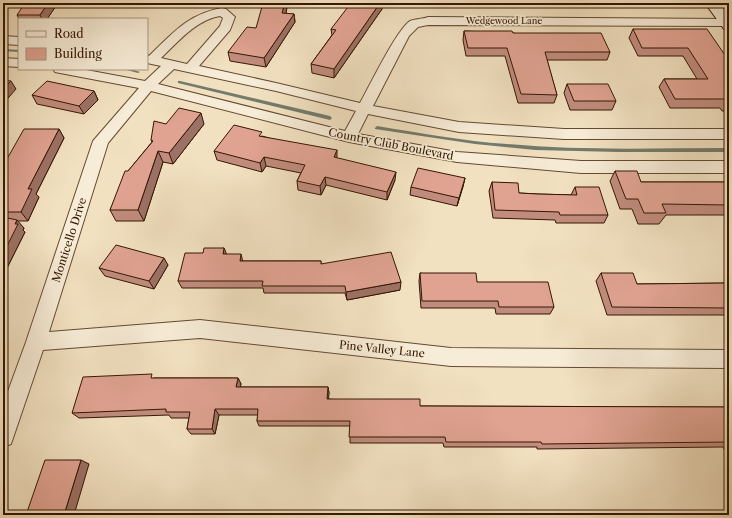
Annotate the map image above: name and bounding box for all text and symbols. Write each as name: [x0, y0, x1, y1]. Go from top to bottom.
street label: Wedgewood Lane: [465, 15, 542, 26]
legend: [18, 18, 148, 70]
text: Road: [54, 26, 84, 41]
text: Building: [54, 46, 102, 61]
street label: Country Club Boulevard: [327, 125, 455, 163]
street label: Monticello Drive: [49, 196, 89, 284]
street label: Pine Valley Lane: [338, 338, 426, 360]

